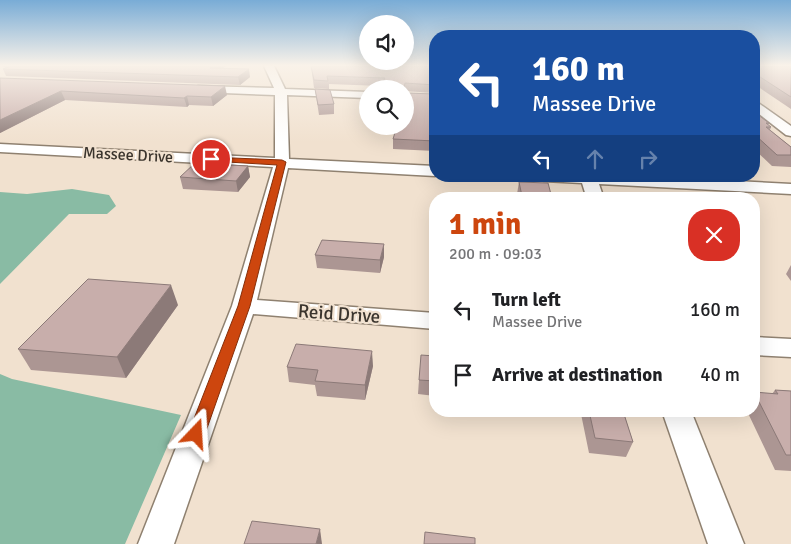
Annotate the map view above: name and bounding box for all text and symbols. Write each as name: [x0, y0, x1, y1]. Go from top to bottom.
map controls: [359, 15, 414, 135]
button: sound: [359, 15, 414, 70]
text: 160 m: [532, 47, 625, 90]
icon: left: [449, 50, 514, 115]
button: search: [359, 80, 414, 135]
text: Massee Drive: [532, 90, 656, 117]
pin: [190, 138, 232, 180]
street label: Massee Drive: [82, 143, 174, 167]
icon: arrive: [197, 145, 225, 173]
icon: left: [528, 145, 556, 173]
icon: ahead: [581, 145, 609, 173]
icon: right: [634, 145, 662, 173]
text: 1 min: [449, 206, 521, 243]
button: close: [688, 209, 740, 261]
text: 200 m · 09:03: [449, 244, 542, 264]
text: Turn left: [492, 288, 561, 312]
icon: left: [449, 296, 477, 324]
text: 160 m: [690, 298, 740, 322]
street label: Reid Drive: [297, 299, 381, 329]
text: Massee Drive: [492, 312, 582, 332]
icon: arrive: [449, 361, 477, 389]
text: Arrive at destination: [492, 363, 663, 387]
text: 40 m: [700, 363, 740, 387]
position arrow: [169, 407, 221, 459]

